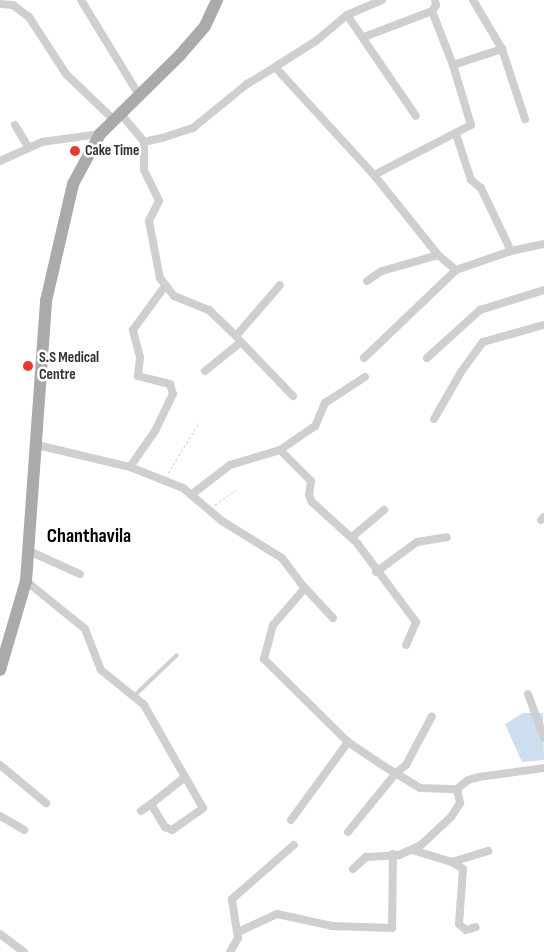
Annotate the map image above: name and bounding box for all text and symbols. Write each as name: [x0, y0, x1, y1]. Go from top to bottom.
place label: Cake Time: [85, 142, 139, 160]
marker: Cake Time: [69, 145, 81, 157]
place label: S.S Medical Centre: [39, 348, 99, 383]
marker: S.S Medical Centre: [21, 359, 35, 373]
district label: Chanthavila: [47, 524, 131, 548]

